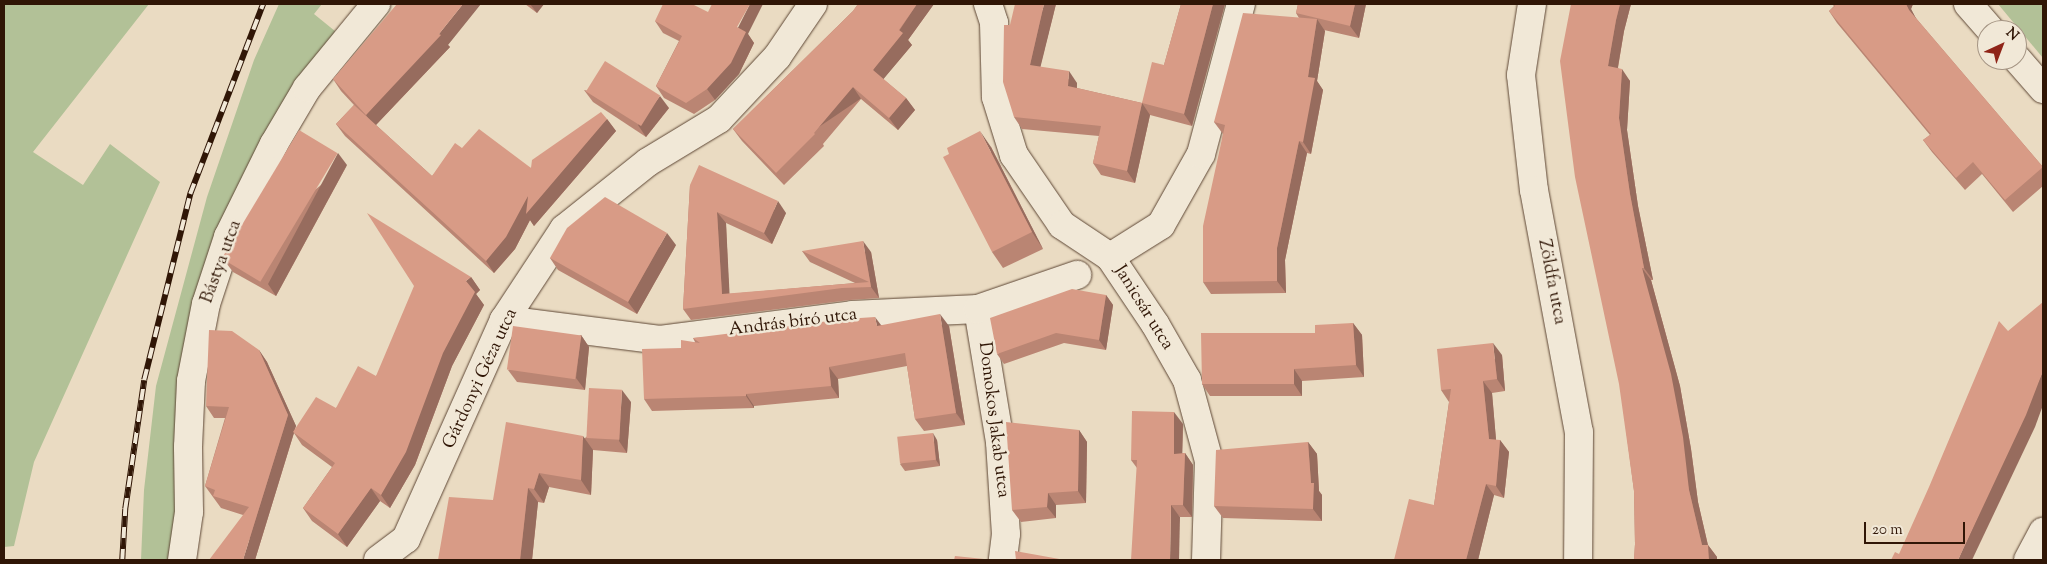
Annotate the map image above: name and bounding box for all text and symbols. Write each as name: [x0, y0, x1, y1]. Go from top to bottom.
north arrow: [1977, 20, 2027, 70]
text: N: [2001, 24, 2022, 46]
street label: Bástya utca: [197, 217, 247, 307]
street label: Zöldfa utca: [1532, 238, 1570, 326]
street label: Janicsár utca: [1108, 262, 1178, 354]
street label: András bíró utca: [728, 304, 858, 342]
street label: Gárdonyi Géza utca: [439, 305, 523, 453]
street label: Domokos Jakab utca: [973, 341, 1013, 499]
scale bar: [1867, 512, 1968, 544]
text: 20 m: [1872, 520, 1903, 541]

